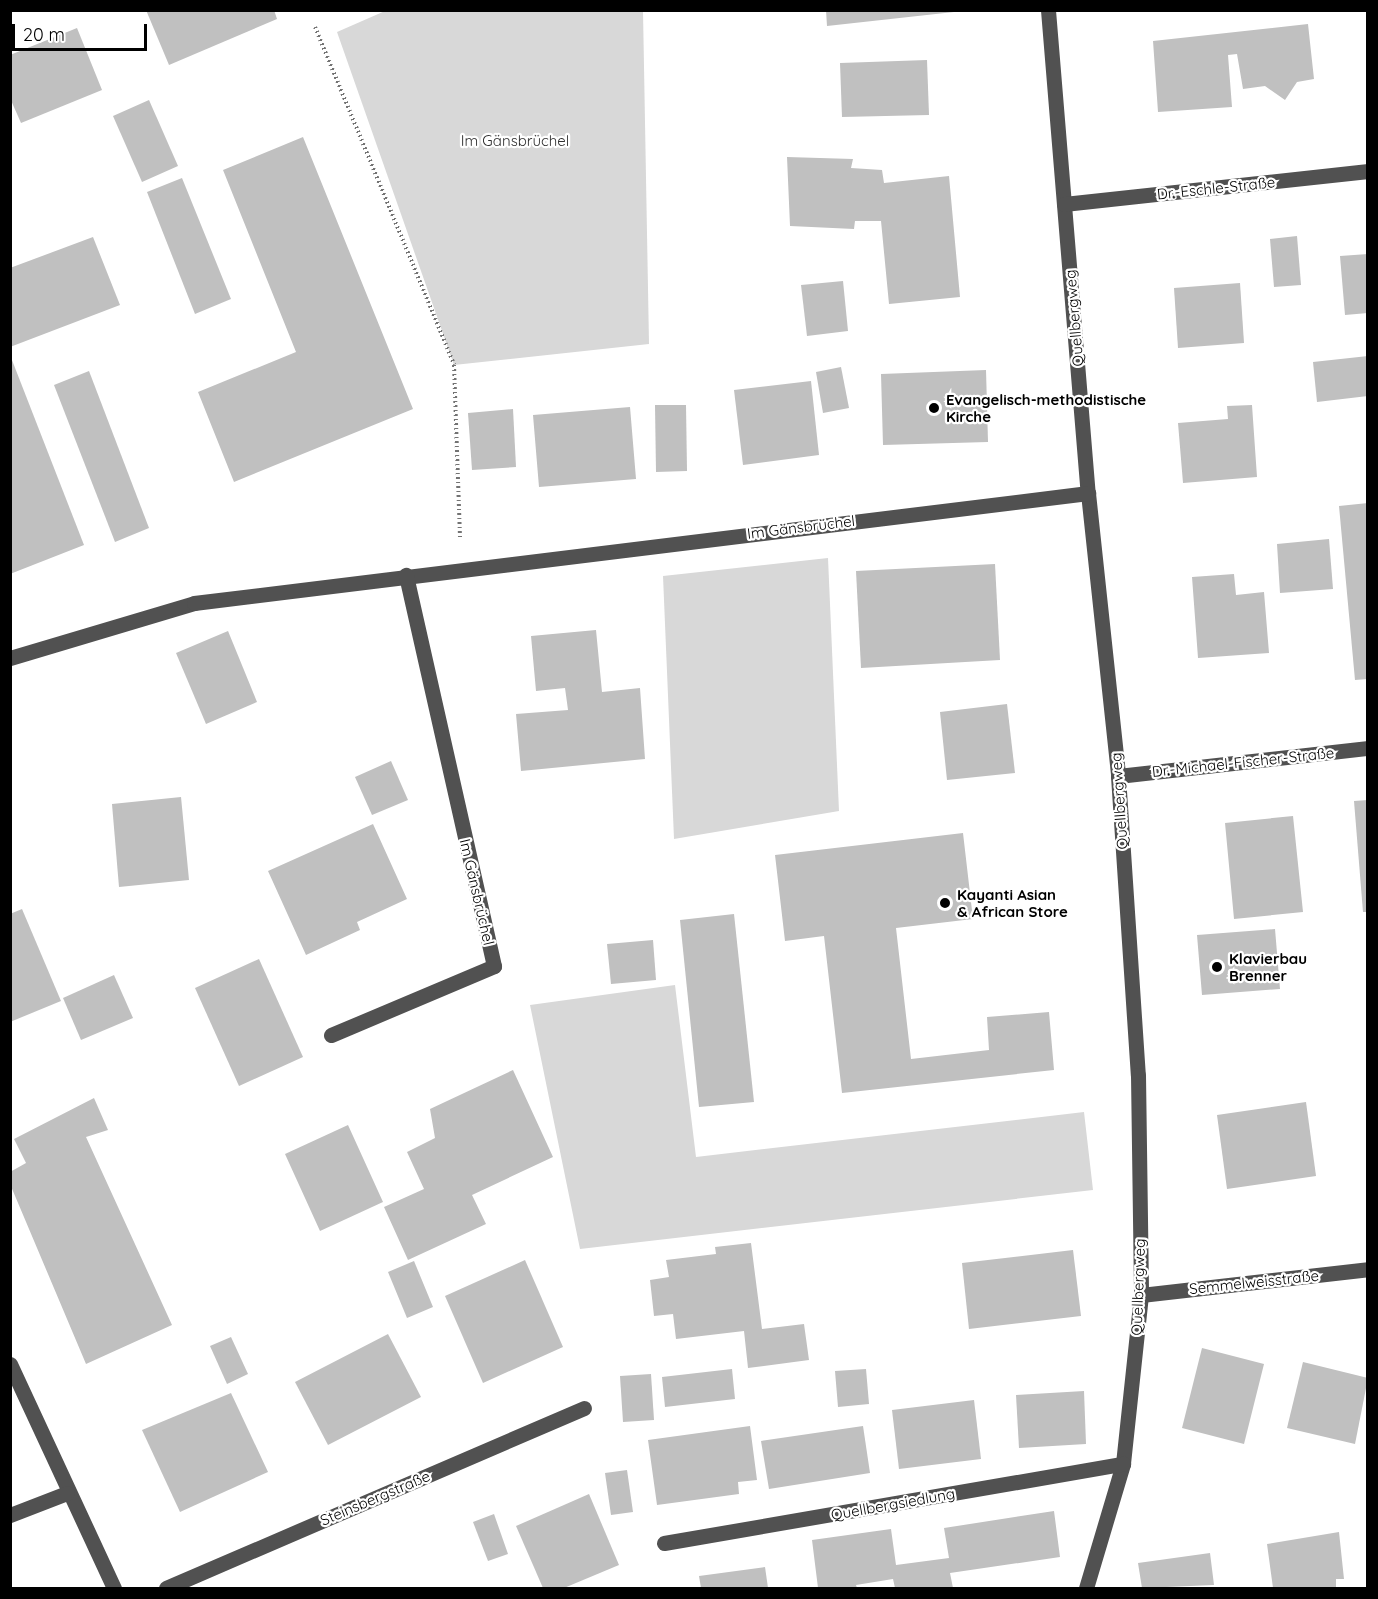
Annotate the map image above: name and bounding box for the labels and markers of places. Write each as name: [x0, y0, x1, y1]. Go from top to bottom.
place label: Evangelisch-methodistische Kirche: [946, 390, 1146, 425]
marker: Evangelisch-methodistische Kirche: [927, 401, 941, 415]
place label: Kayanti Asian & African Store: [957, 885, 1068, 920]
marker: Kayanti Asian & African Store: [938, 896, 952, 910]
place label: Klavierbau Brenner: [1229, 949, 1307, 984]
marker: Klavierbau Brenner: [1210, 960, 1224, 974]

